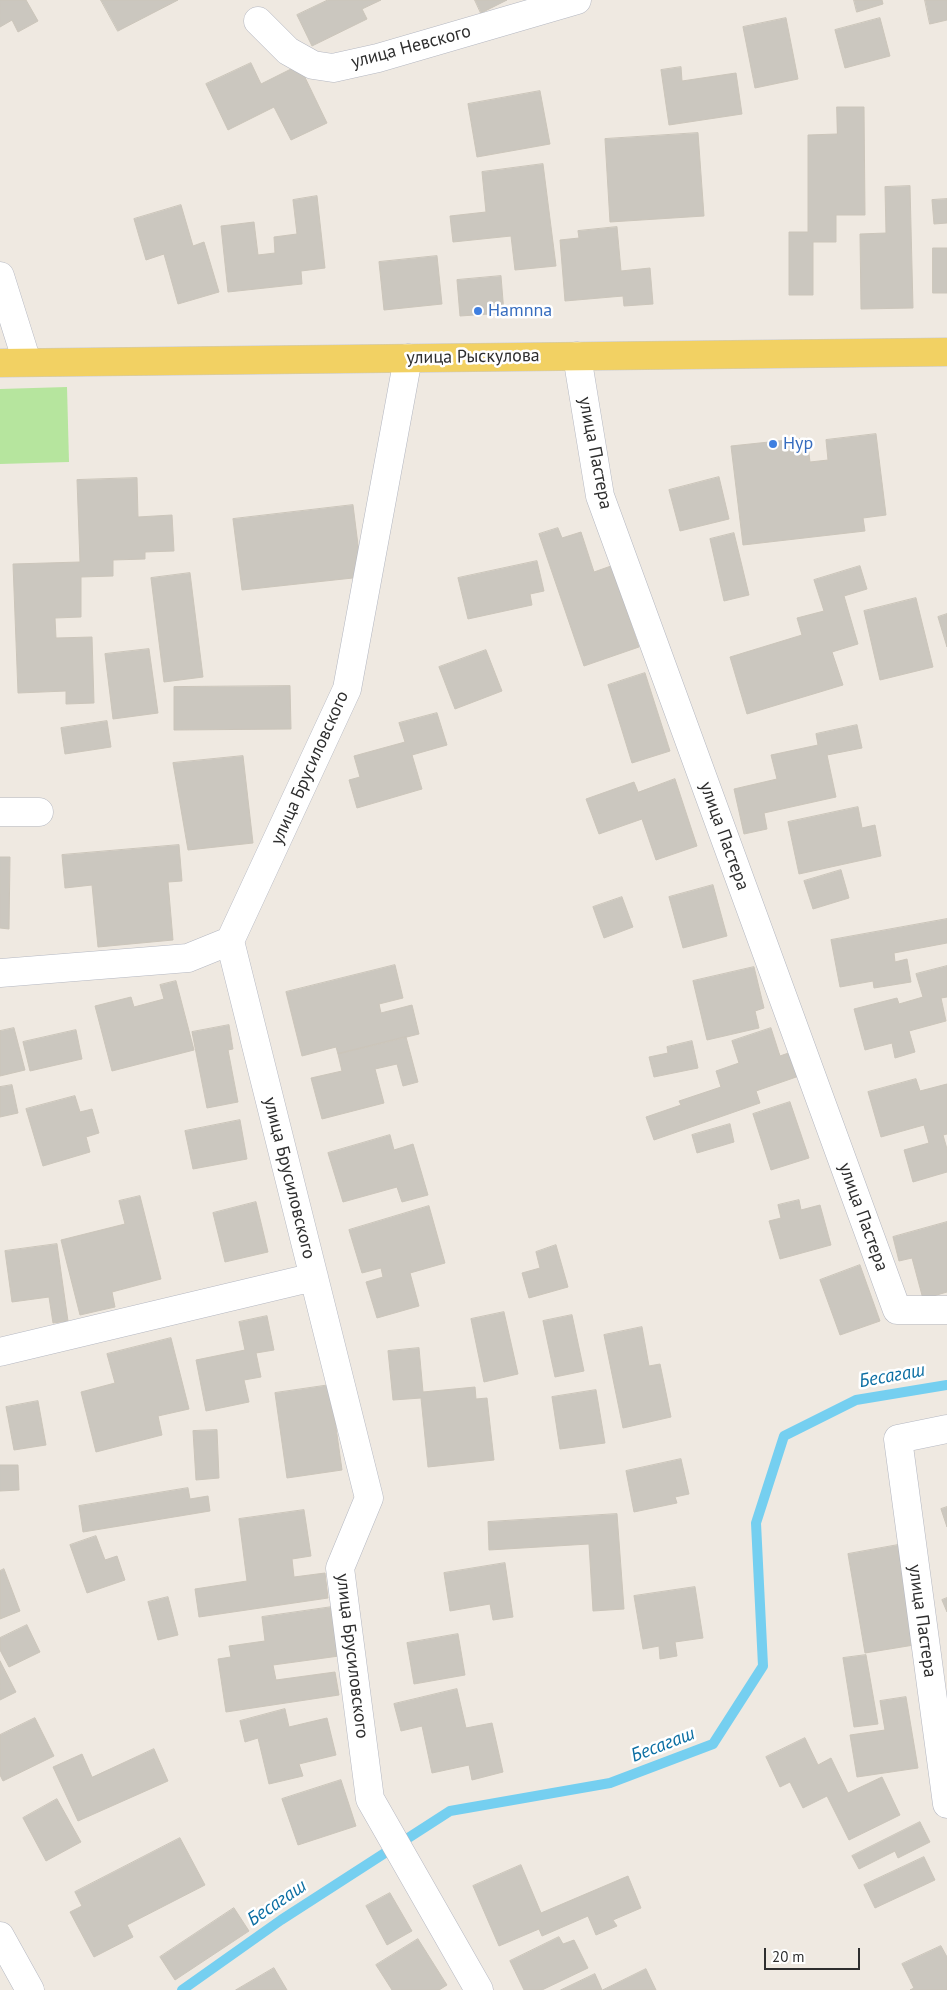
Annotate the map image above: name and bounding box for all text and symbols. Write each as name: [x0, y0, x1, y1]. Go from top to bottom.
street label: улица Невского: [349, 21, 473, 73]
place label: Hamnna: [488, 300, 552, 322]
marker: Hamnna: [472, 305, 484, 317]
street label: улица Рыскулова: [406, 345, 540, 369]
street label: улица Пастера: [574, 395, 616, 511]
place label: Hyp: [783, 433, 813, 455]
marker: Hyp: [767, 438, 779, 450]
street label: улица Брусиловского: [266, 688, 354, 848]
street label: улица Пастера: [694, 779, 754, 893]
street label: улица Брусиловского: [258, 1095, 320, 1261]
street label: улица Пастера: [833, 1160, 893, 1274]
water label: Бесагаш: [857, 1359, 927, 1393]
street label: улица Пастера: [903, 1563, 941, 1679]
street label: улица Брусиловского: [331, 1572, 373, 1740]
water label: Бесагаш: [628, 1722, 698, 1768]
water label: Бесагаш: [243, 1875, 311, 1931]
scale bar: [767, 1938, 863, 1970]
text: 20 m: [772, 1947, 805, 1966]

